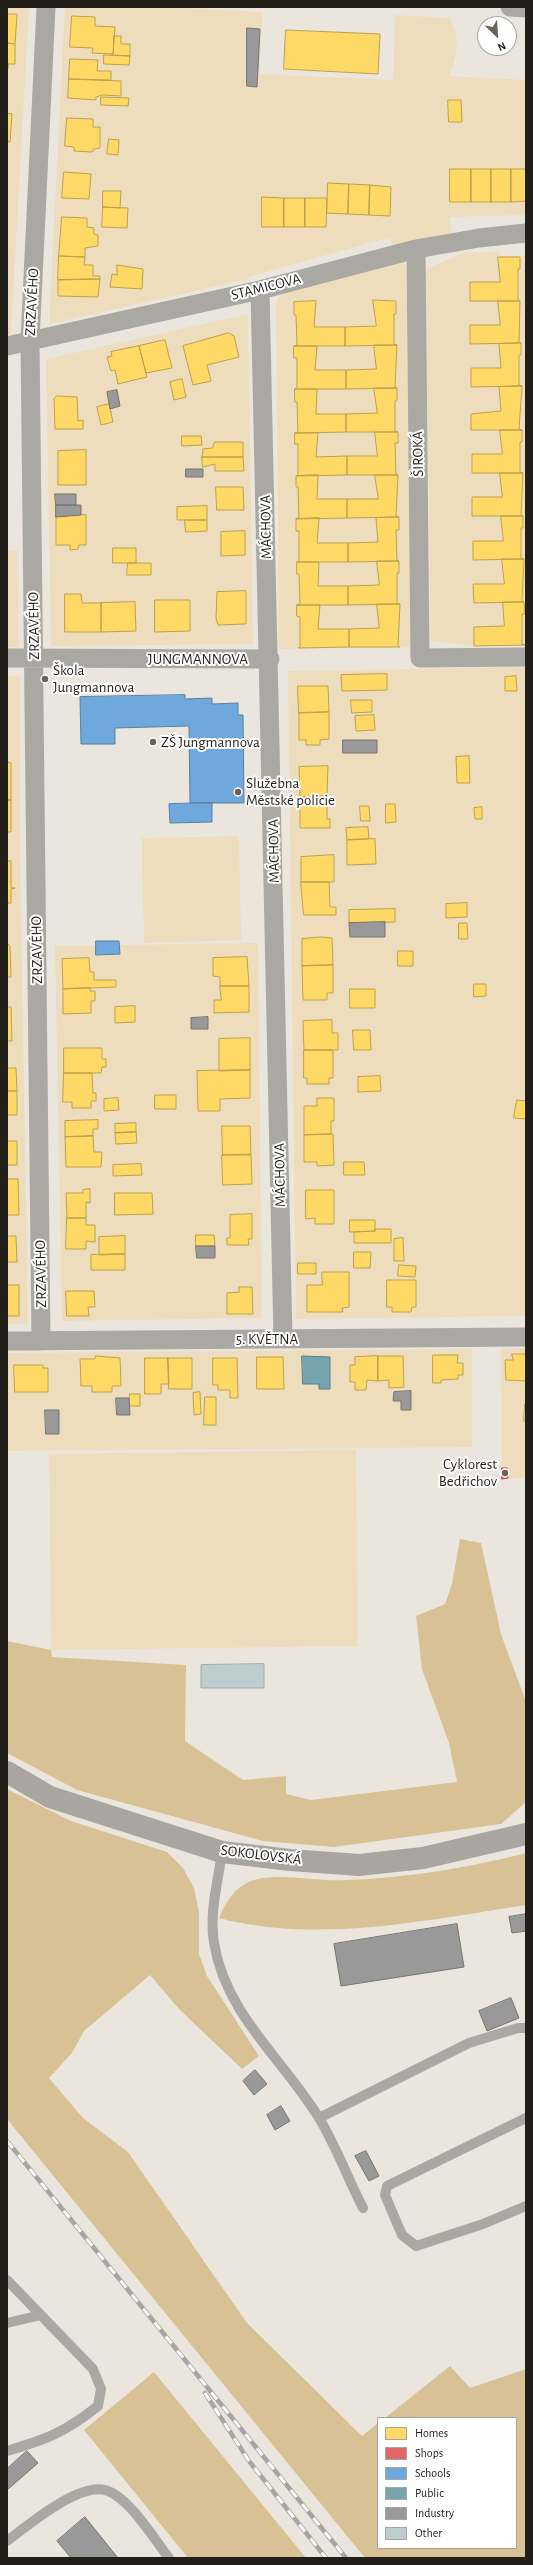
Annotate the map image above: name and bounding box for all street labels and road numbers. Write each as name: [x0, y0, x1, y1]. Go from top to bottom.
street label: ZRZAVÉHO: [21, 268, 43, 336]
street label: STAMICOVA: [229, 270, 303, 304]
street label: ŠIROKÁ: [409, 431, 427, 477]
street label: MÁCHOVA: [256, 495, 276, 559]
street label: ZRZAVÉHO: [24, 592, 44, 660]
street label: JUNGMANNOVA: [148, 650, 248, 668]
street label: MÁCHOVA: [264, 819, 284, 883]
street label: ZRZAVÉHO: [27, 916, 47, 984]
street label: MÁCHOVA: [270, 1143, 290, 1207]
street label: ZRZAVÉHO: [31, 1240, 51, 1308]
street label: 5. KVĚTNA: [236, 1330, 298, 1348]
street label: SOKOLOVSKÁ: [220, 1841, 302, 1869]

